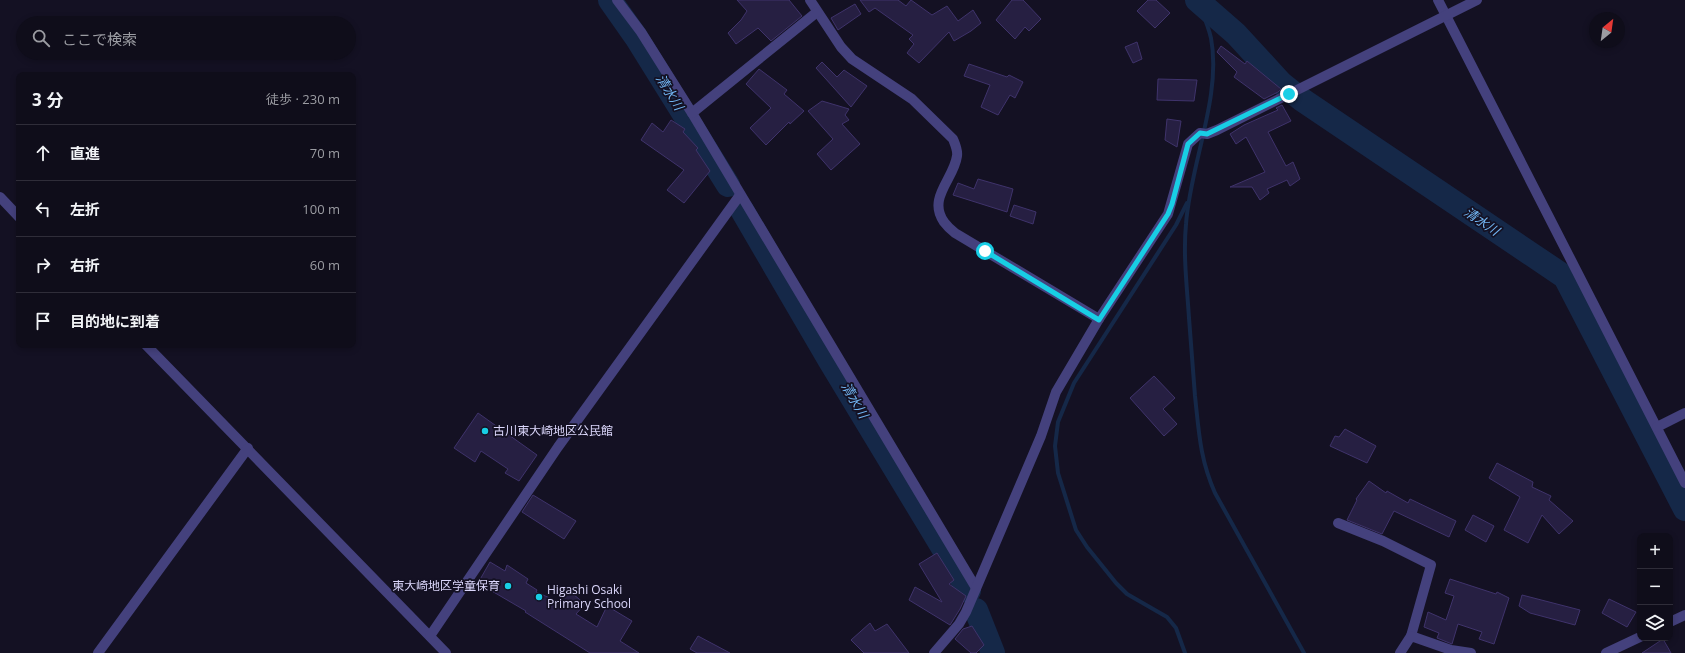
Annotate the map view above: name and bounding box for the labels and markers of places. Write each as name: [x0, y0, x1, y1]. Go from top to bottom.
place label: 古川東大崎地区公民館: [493, 422, 613, 439]
marker: 古川東大崎地区公民館: [480, 426, 490, 436]
place label: 東大崎地区学童保育: [392, 577, 500, 594]
marker: 東大崎地区学童保育: [503, 581, 513, 591]
place label: Higashi Osaki Primary School: [547, 581, 631, 612]
marker: Higashi Osaki Primary School: [534, 592, 544, 602]

